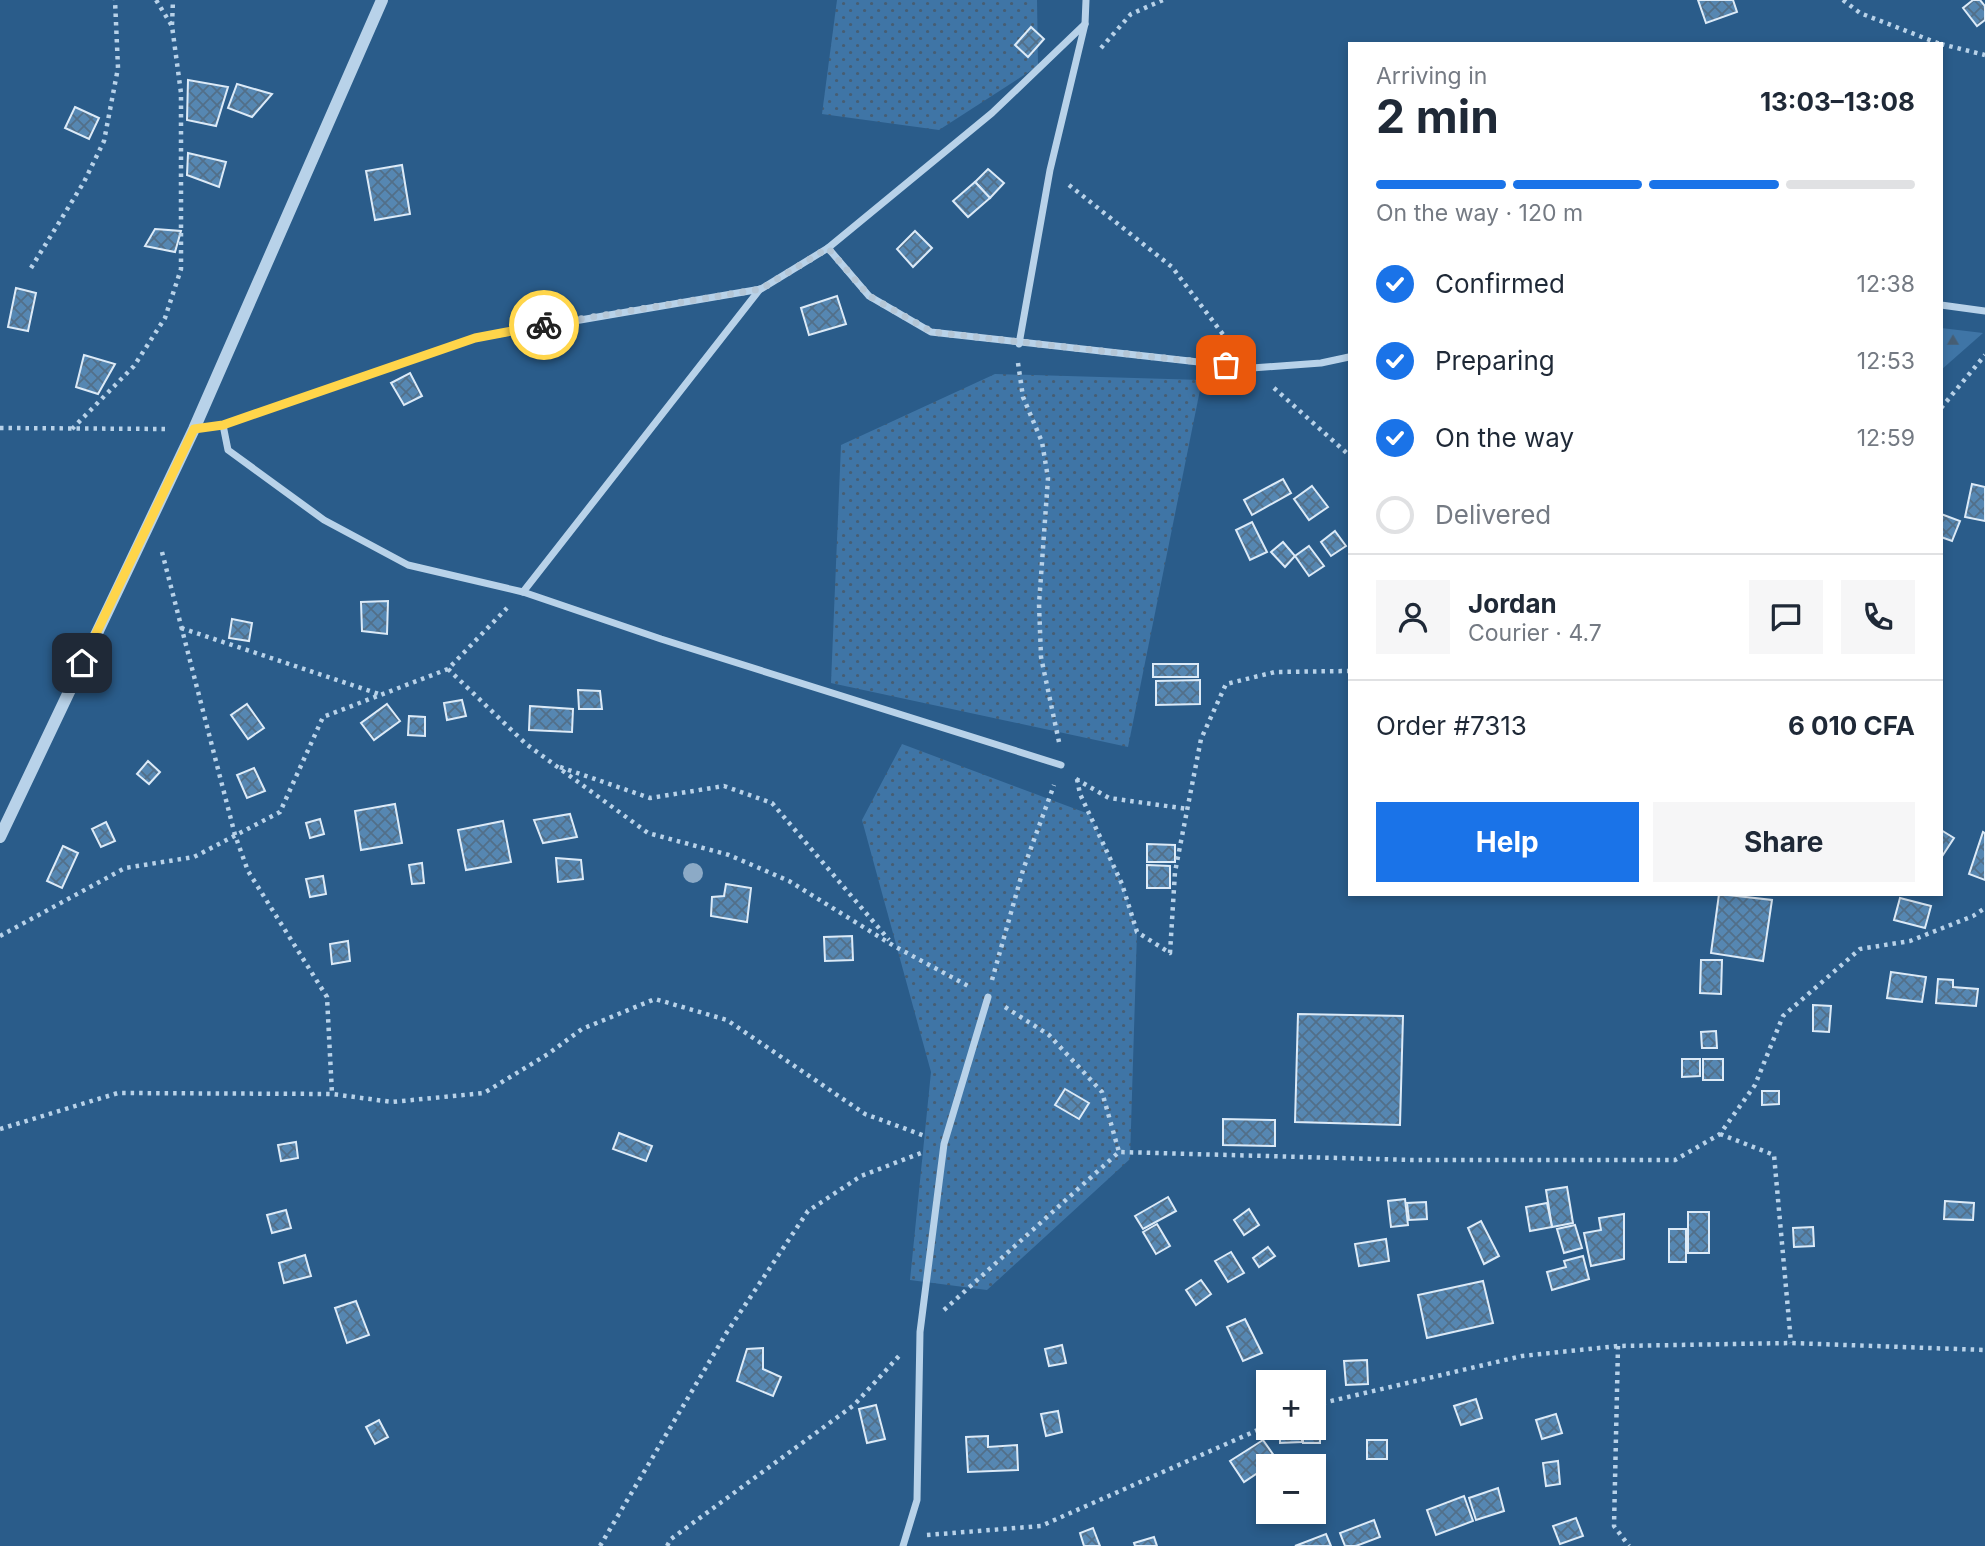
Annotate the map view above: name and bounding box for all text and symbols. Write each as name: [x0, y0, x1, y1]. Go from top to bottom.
text: Arriving in: [1376, 62, 1487, 90]
text: 13:03–13:08: [1760, 86, 1915, 117]
text: 2 min: [1376, 88, 1499, 144]
text: On the way · 120 m: [1376, 199, 1583, 227]
icon: check: [1376, 265, 1414, 303]
text: Confirmed: [1435, 268, 1565, 299]
text: 12:38: [1857, 270, 1915, 298]
courier: [509, 290, 579, 360]
icon: bike: [525, 306, 563, 344]
pin: [1196, 335, 1256, 395]
icon: check: [1376, 342, 1414, 380]
text: Preparing: [1435, 345, 1555, 376]
icon: bag: [1207, 346, 1245, 384]
text: 12:53: [1857, 347, 1915, 375]
icon: check: [1376, 419, 1414, 457]
text: On the way: [1435, 422, 1574, 453]
text: 12:59: [1857, 424, 1915, 452]
text: Delivered: [1435, 499, 1551, 530]
button: person: [1376, 580, 1450, 654]
button: chat: [1749, 580, 1823, 654]
button: phone: [1841, 580, 1915, 654]
text: Jordan: [1468, 588, 1557, 619]
text: Courier · 4.7: [1468, 619, 1602, 647]
pin: [52, 633, 112, 693]
icon: home: [63, 644, 101, 682]
text: Order #7313: [1376, 710, 1527, 741]
text: 6 010 CFA: [1788, 710, 1915, 741]
button: Help: [1376, 802, 1639, 882]
button: Share: [1653, 802, 1915, 882]
map controls: [1256, 1370, 1326, 1524]
button: +: [1256, 1370, 1326, 1440]
button: −: [1256, 1454, 1326, 1524]

